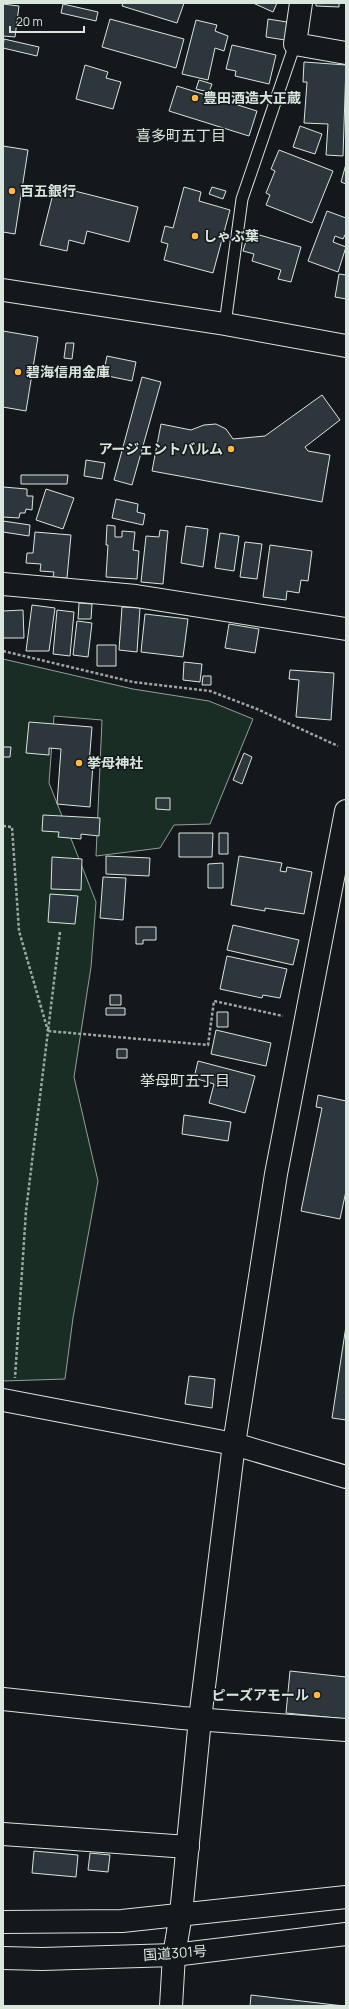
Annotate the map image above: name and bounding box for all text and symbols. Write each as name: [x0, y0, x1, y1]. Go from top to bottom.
scale bar: [10, 8, 84, 34]
text: 20 m: [16, 13, 43, 30]
place label: 豊田酒造大正蔵: [203, 88, 301, 107]
marker: 豊田酒造大正蔵: [190, 93, 200, 103]
district label: 喜多町五丁目: [136, 125, 226, 146]
place label: 百五銀行: [20, 181, 76, 200]
marker: 百五銀行: [7, 186, 17, 196]
place label: しゃぶ葉: [203, 226, 259, 245]
marker: しゃぶ葉: [190, 231, 200, 241]
place label: 碧海信用金庫: [26, 362, 110, 381]
marker: 碧海信用金庫: [13, 367, 23, 377]
place label: アージェントバルム: [98, 439, 223, 458]
marker: アージェントバルム: [226, 444, 236, 454]
place label: 挙母神社: [87, 753, 143, 772]
marker: 挙母神社: [74, 758, 84, 768]
district label: 挙母町五丁目: [140, 1070, 230, 1091]
place label: ピーズアモール: [212, 1685, 309, 1704]
marker: ピーズアモール: [312, 1690, 322, 1700]
street label: 国道301号: [143, 1941, 207, 1964]

